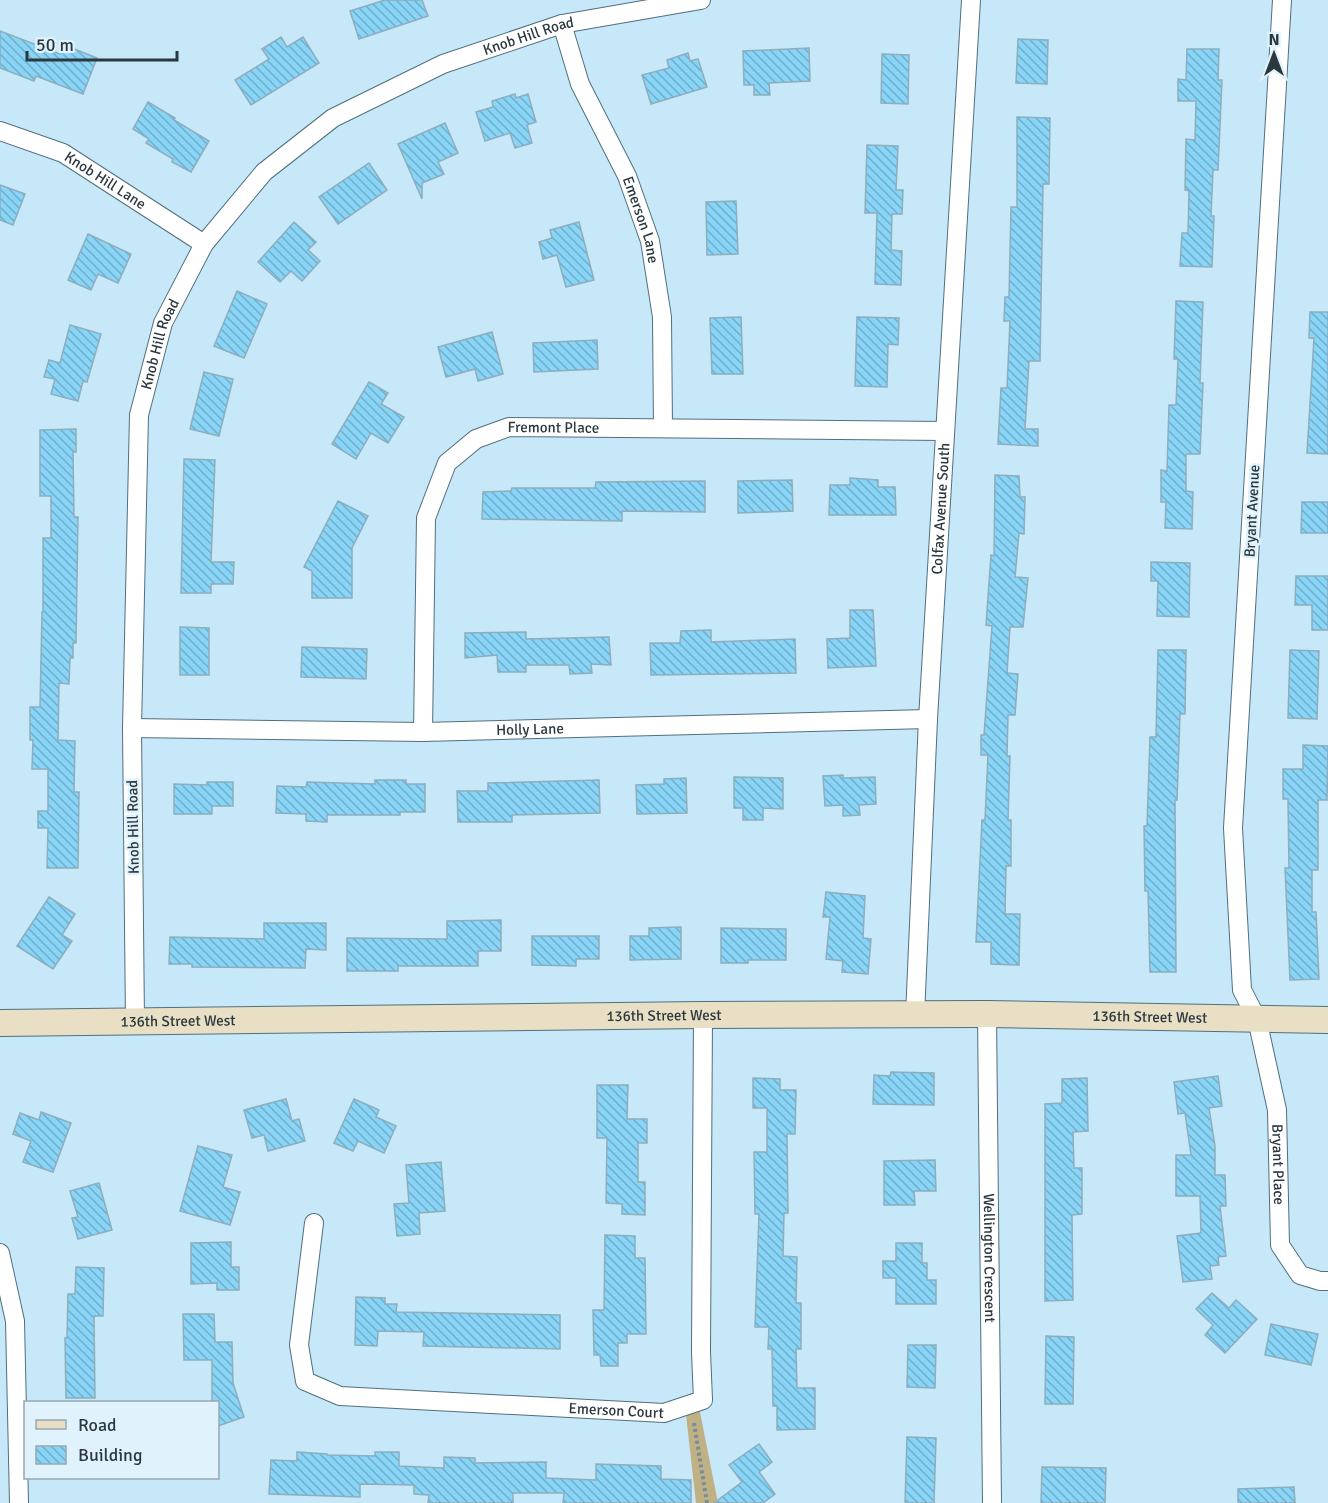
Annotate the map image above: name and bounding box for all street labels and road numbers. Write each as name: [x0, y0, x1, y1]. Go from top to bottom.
street label: Knob Hill Road: [481, 13, 575, 59]
street label: Knob Hill Lane: [61, 147, 149, 213]
street label: Emerson Lane: [619, 174, 662, 264]
street label: Knob Hill Road: [137, 296, 183, 391]
street label: Fremont Place: [507, 418, 599, 437]
street label: Colfax Avenue South: [928, 442, 954, 575]
street label: Bryant Avenue: [1241, 464, 1263, 558]
street label: Holly Lane: [496, 719, 564, 739]
street label: Knob Hill Road: [123, 780, 143, 874]
street label: 136th Street West: [606, 1006, 721, 1025]
street label: 136th Street West: [1092, 1007, 1208, 1027]
street label: 136th Street West: [120, 1011, 236, 1031]
street label: Bryant Place: [1268, 1124, 1288, 1205]
street label: Wellington Crescent: [980, 1193, 999, 1323]
street label: Emerson Court: [568, 1399, 664, 1422]

